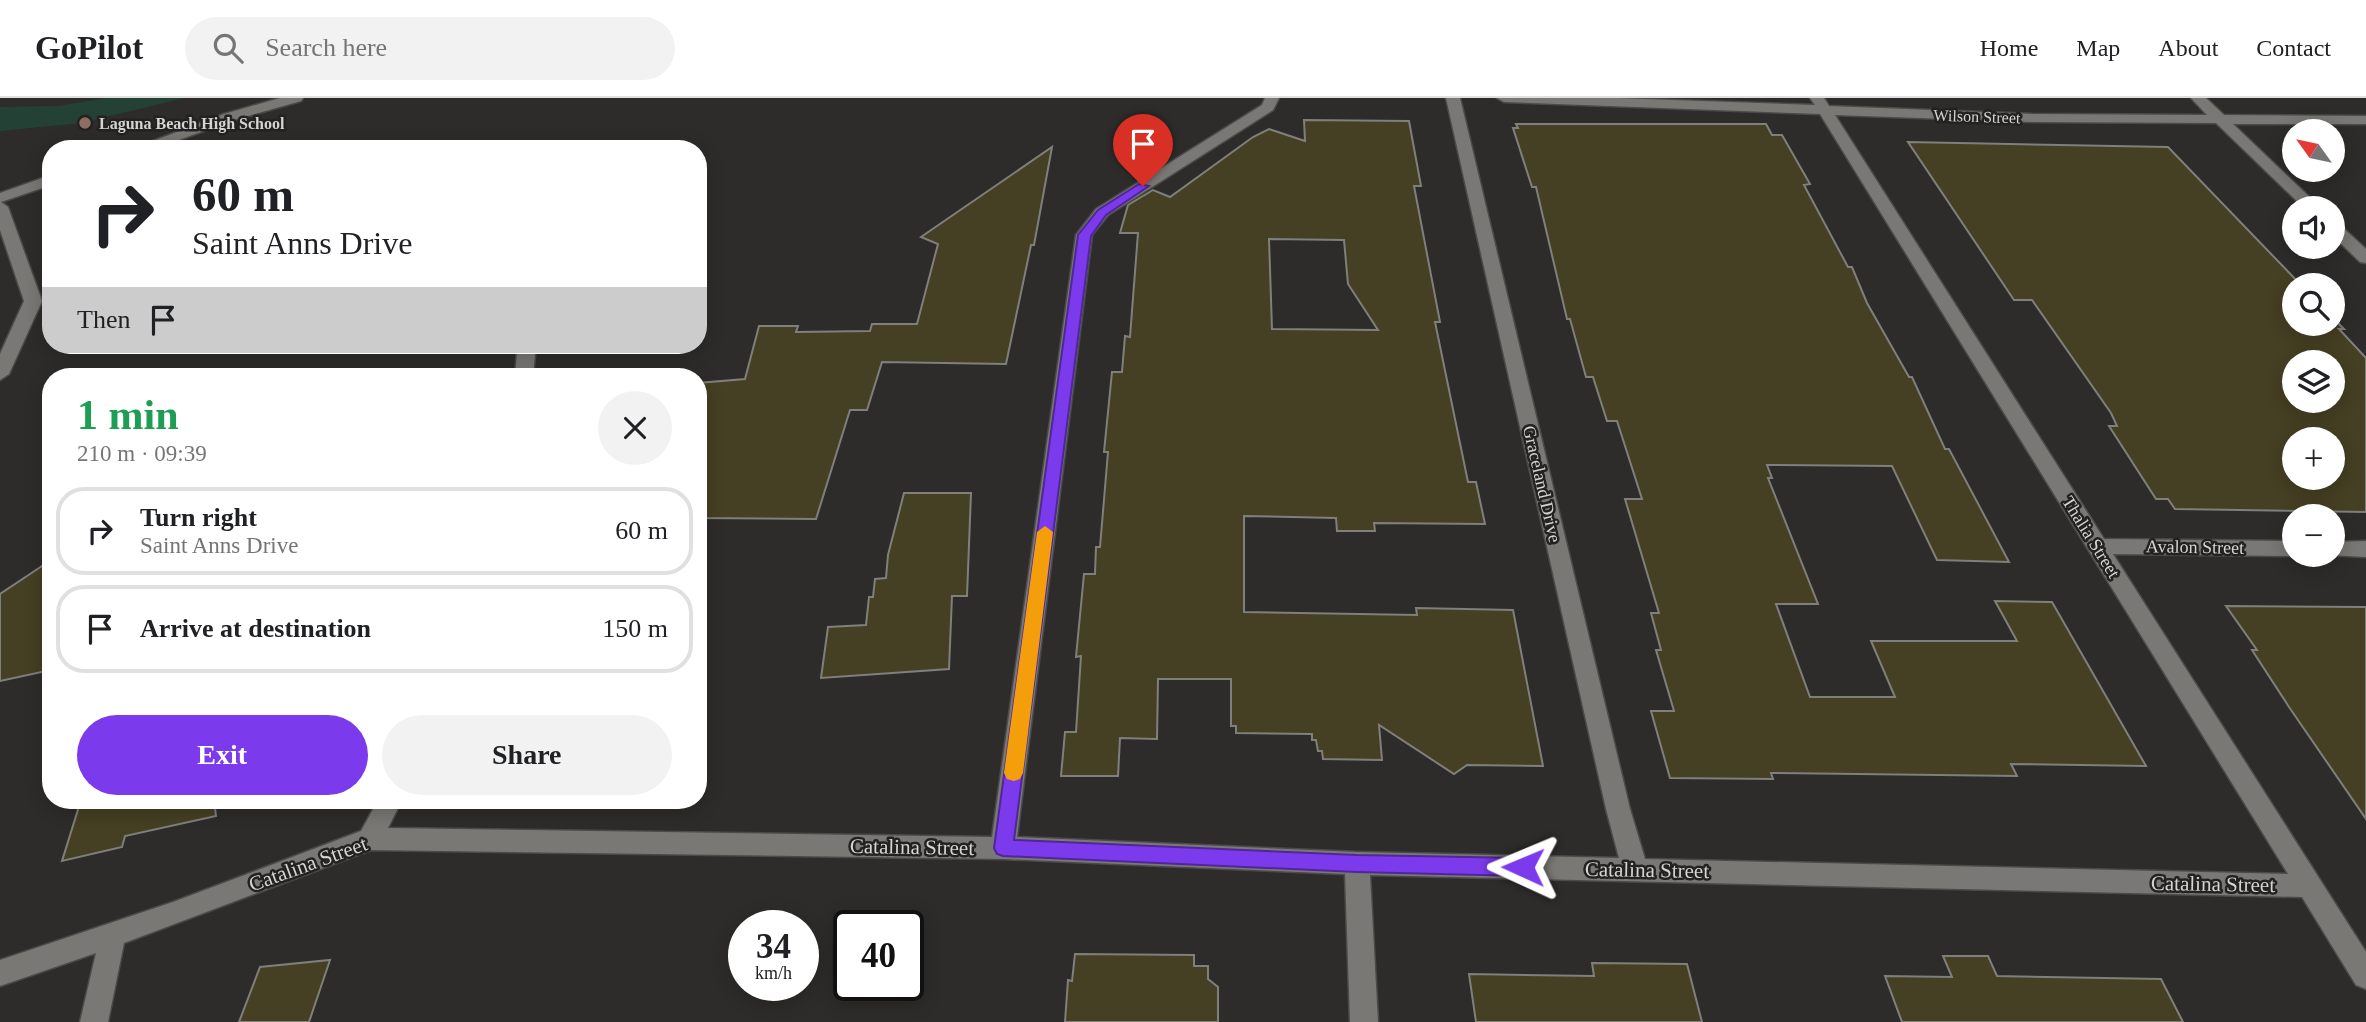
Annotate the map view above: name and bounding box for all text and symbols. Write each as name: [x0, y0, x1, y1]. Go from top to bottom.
search box: [185, 17, 675, 80]
icon: search: [209, 29, 247, 67]
text: GoPilot: [35, 30, 143, 66]
text: Search here: [265, 33, 387, 62]
text: Home: [1980, 35, 2038, 61]
text: Map: [2076, 35, 2120, 61]
text: About: [2158, 35, 2218, 61]
text: Contact: [2256, 35, 2331, 61]
street label: Wilson Street: [1933, 106, 2021, 127]
pin: [1113, 114, 1173, 186]
marker: Laguna Beach High School: [77, 115, 93, 131]
place label: Laguna Beach High School: [99, 115, 285, 133]
north arrow: [2282, 119, 2345, 182]
map controls: [2282, 119, 2345, 567]
icon: arrive: [1124, 125, 1162, 163]
text: 60 m: [192, 167, 294, 222]
icon: right: [77, 168, 168, 259]
button: sound: [2282, 196, 2345, 259]
text: Saint Anns Drive: [192, 225, 412, 261]
button: search: [2282, 273, 2345, 336]
icon: arrive: [144, 301, 182, 339]
text: Then: [77, 305, 130, 334]
button: layers: [2282, 350, 2345, 413]
button: close: [598, 391, 672, 465]
text: 1 min: [77, 392, 179, 438]
street label: Graceland Drive: [1519, 424, 1565, 544]
button: +: [2282, 427, 2345, 490]
text: 210 m · 09:39: [77, 441, 207, 466]
street label: Thalia Street: [2058, 492, 2124, 582]
text: Turn right: [140, 503, 257, 532]
button: −: [2282, 504, 2345, 567]
icon: right: [81, 512, 119, 550]
text: 60 m: [615, 516, 668, 545]
text: Saint Anns Drive: [140, 533, 298, 558]
street label: Avalon Street: [2146, 536, 2244, 558]
icon: arrive: [81, 610, 119, 648]
text: Arrive at destination: [140, 614, 371, 643]
text: 150 m: [602, 614, 668, 643]
button: Exit: [77, 715, 368, 795]
button: Share: [382, 715, 672, 795]
position arrow: [1486, 830, 1560, 904]
street label: Catalina Street: [246, 831, 371, 897]
street label: Catalina Street: [850, 834, 974, 860]
street label: Catalina Street: [1585, 857, 1709, 883]
street label: Catalina Street: [2151, 871, 2275, 897]
speed limit sign: 40: [833, 910, 924, 1001]
text: 34: [756, 927, 791, 966]
text: km/h: [755, 963, 792, 983]

